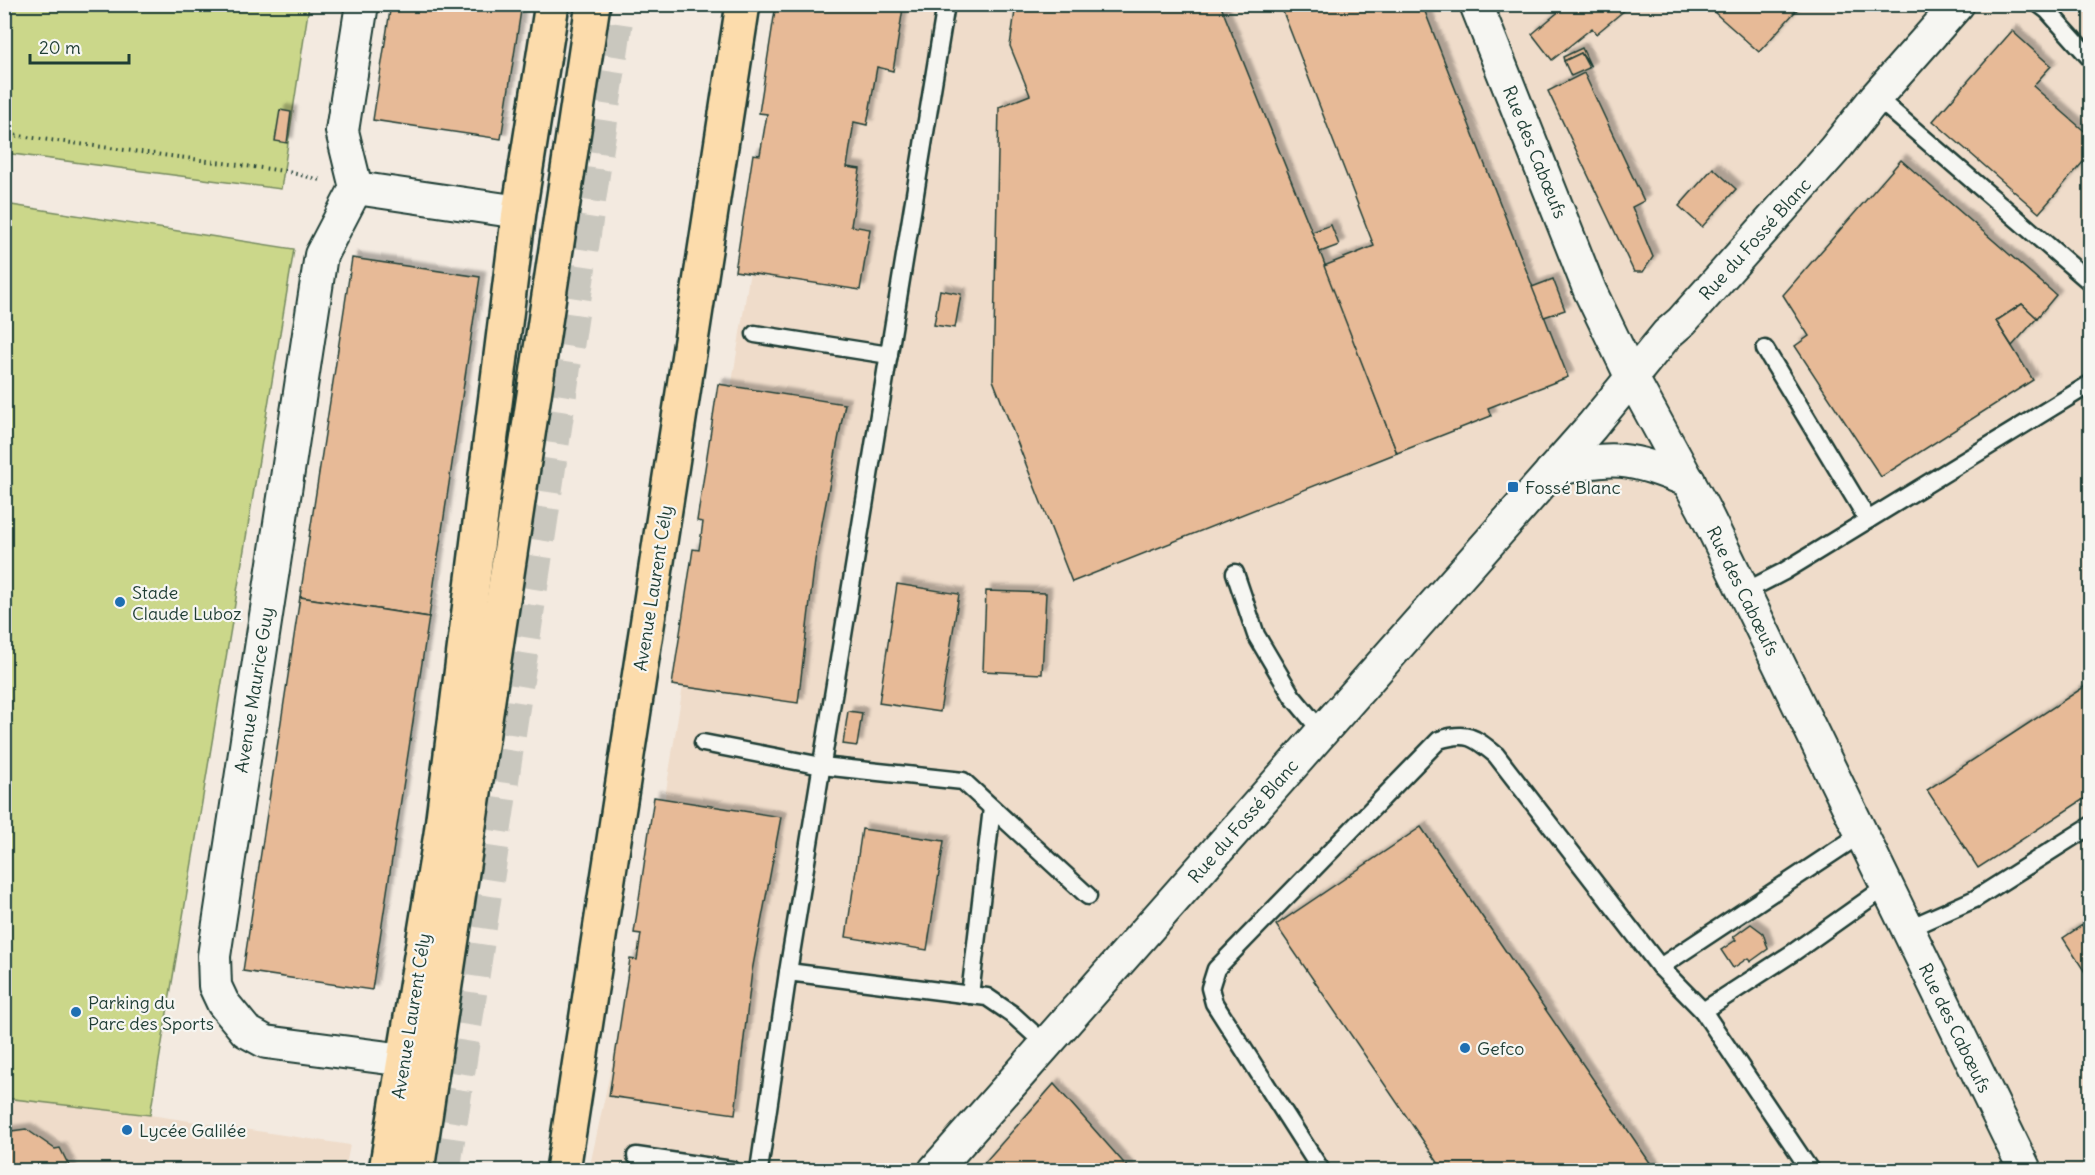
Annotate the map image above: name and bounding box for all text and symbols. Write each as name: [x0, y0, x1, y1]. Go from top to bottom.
scale bar: [30, 27, 129, 65]
text: 20 m: [39, 36, 81, 59]
street label: Rue des Cabœufs: [1498, 82, 1572, 222]
street label: Rue du Fossé Blanc: [1694, 173, 1816, 305]
place label: Fossé Blanc: [1525, 476, 1621, 499]
marker: Fossé Blanc: [1506, 480, 1520, 494]
street label: Avenue Laurent Cély: [629, 504, 677, 672]
street label: Rue des Cabœufs: [1702, 522, 1784, 660]
place label: Stade Claude Luboz: [132, 581, 242, 625]
marker: Stade Claude Luboz: [113, 595, 127, 609]
street label: Avenue Maurice Guy: [230, 605, 278, 775]
street label: Rue du Fossé Blanc: [1183, 754, 1303, 888]
street label: Avenue Laurent Cély: [387, 932, 435, 1100]
street label: Rue des Cabœufs: [1914, 959, 1996, 1097]
place label: Parking du Parc des Sports: [88, 991, 214, 1035]
marker: Parking du Parc des Sports: [69, 1005, 83, 1019]
place label: Gefco: [1477, 1037, 1524, 1060]
marker: Gefco: [1458, 1041, 1472, 1055]
place label: Lycée Galilée: [139, 1119, 246, 1142]
marker: Lycée Galilée: [120, 1123, 134, 1137]

